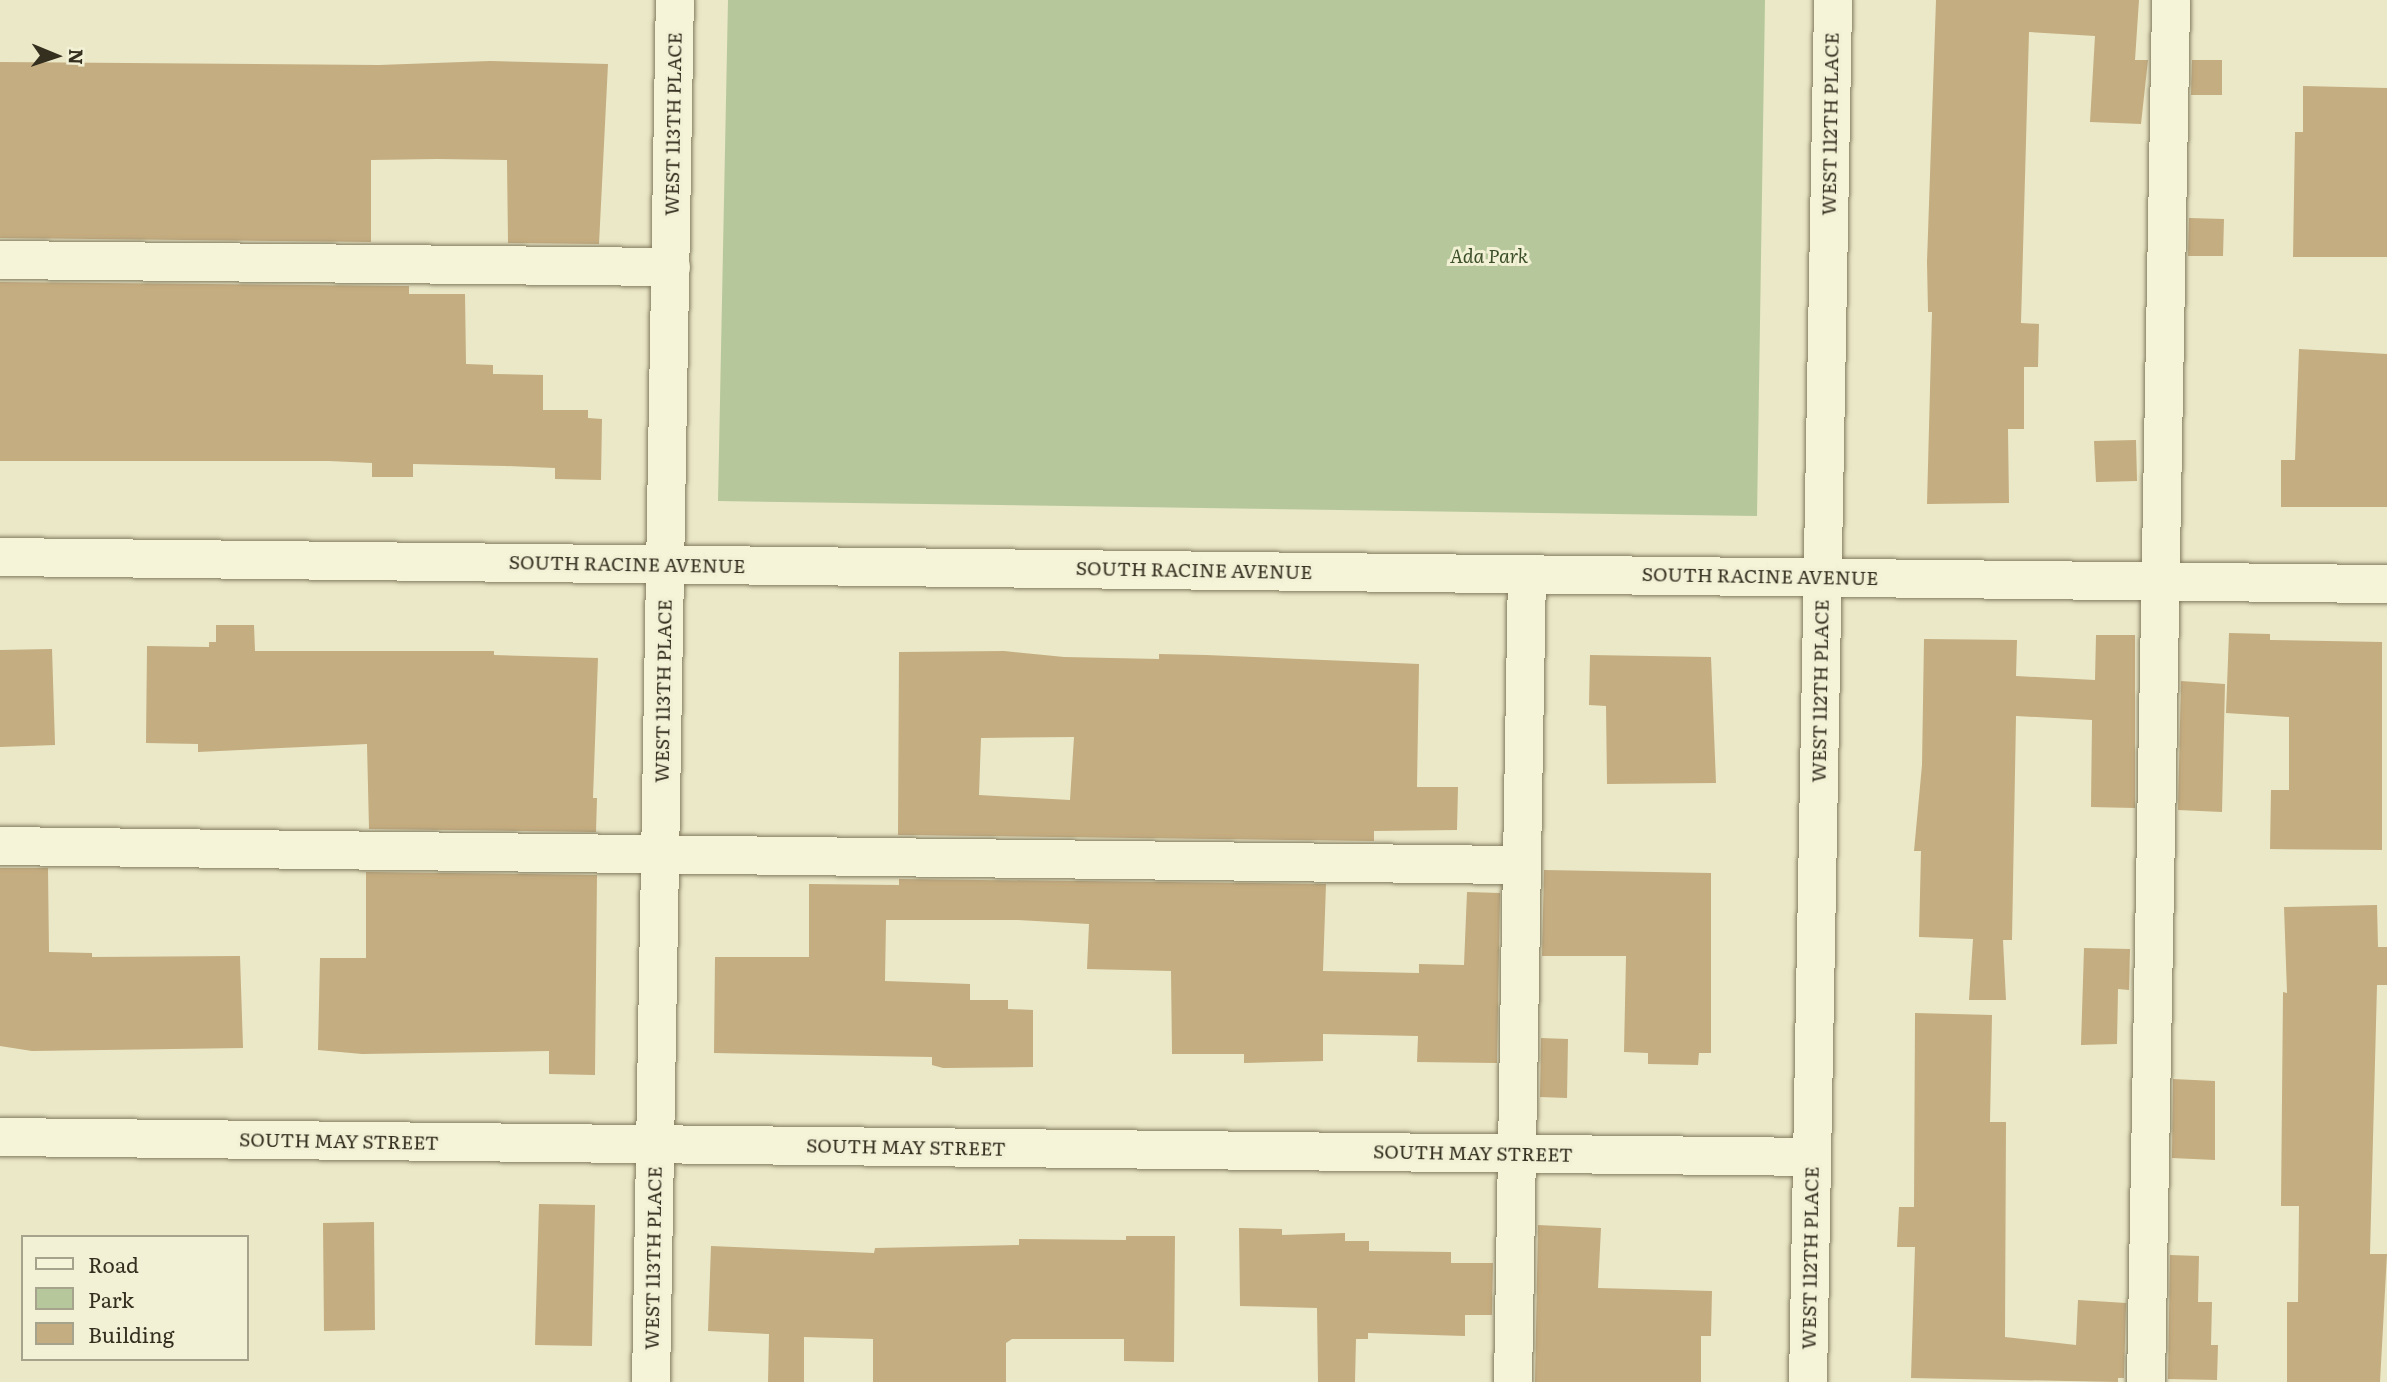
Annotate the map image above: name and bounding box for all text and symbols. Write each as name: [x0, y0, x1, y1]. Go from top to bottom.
north arrow: [21, 21, 91, 91]
street label: WEST 113TH PLACE: [660, 32, 686, 216]
street label: WEST 112TH PLACE: [1817, 32, 1843, 216]
text: N: [63, 48, 91, 65]
park label: Ada Park: [1450, 245, 1528, 267]
street label: SOUTH RACINE AVENUE: [509, 551, 745, 577]
street label: SOUTH RACINE AVENUE: [1076, 557, 1312, 583]
street label: SOUTH RACINE AVENUE: [1642, 563, 1878, 589]
street label: WEST 113TH PLACE: [650, 599, 676, 783]
street label: WEST 112TH PLACE: [1807, 599, 1833, 783]
street label: SOUTH MAY STREET: [239, 1128, 439, 1154]
street label: SOUTH MAY STREET: [806, 1134, 1006, 1160]
street label: SOUTH MAY STREET: [1373, 1140, 1573, 1166]
street label: WEST 113TH PLACE: [640, 1166, 666, 1350]
street label: WEST 112TH PLACE: [1797, 1166, 1823, 1350]
legend: [21, 1235, 248, 1361]
text: Road: [88, 1248, 139, 1279]
text: Park: [88, 1283, 134, 1314]
text: Building: [88, 1318, 174, 1349]

